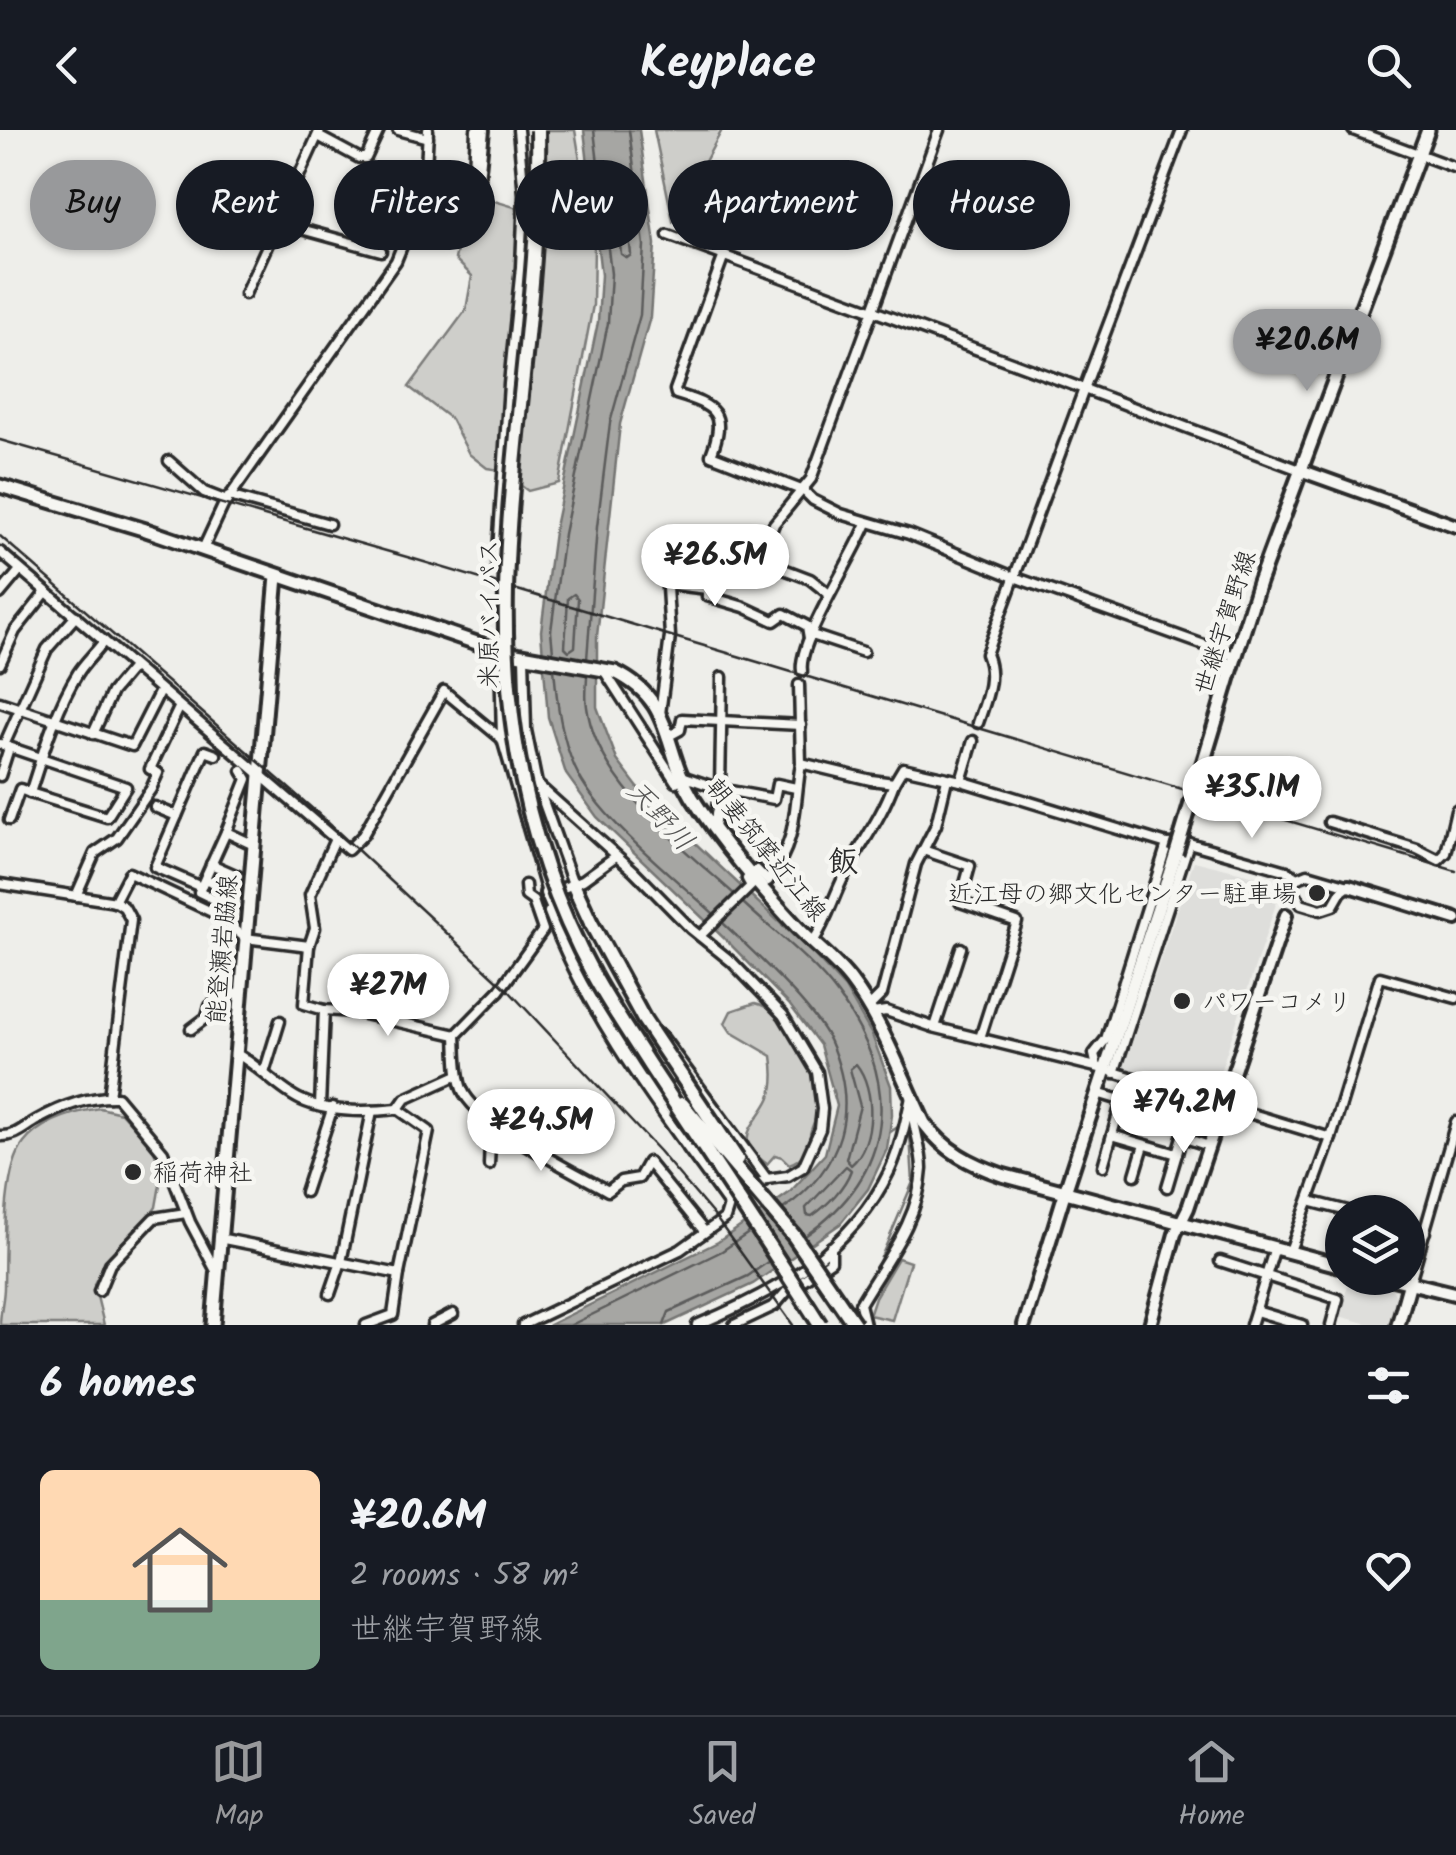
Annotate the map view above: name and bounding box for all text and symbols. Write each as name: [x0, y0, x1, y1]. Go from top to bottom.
text: Keyplace: [640, 29, 816, 101]
icon: back: [40, 38, 95, 93]
icon: search: [1361, 38, 1416, 93]
chip: Buy: [30, 160, 156, 250]
chip: Rent: [176, 160, 314, 250]
chip: Filters: [334, 160, 495, 250]
chip: New: [515, 160, 648, 250]
chip: Apartment: [668, 160, 893, 250]
chip: House: [913, 160, 1070, 250]
pin: ¥20.6M: [1226, 309, 1388, 394]
text: ¥20.6M: [1255, 316, 1359, 367]
pin: ¥26.5M: [634, 524, 796, 609]
text: ¥26.5M: [663, 531, 767, 582]
street label: 米原バイパス: [470, 539, 510, 689]
street label: 世継宇賀野線: [1184, 545, 1268, 700]
pin: ¥35.1M: [1171, 756, 1333, 841]
text: ¥35.1M: [1205, 763, 1299, 814]
street label: 朝妻筑摩近江線: [695, 770, 836, 931]
water label: 天野川: [614, 771, 704, 863]
district label: 飯: [828, 839, 858, 887]
street label: 能登瀬岩脇線: [197, 873, 249, 1026]
place label: 近江母の郷文化センター駐車場: [948, 875, 1297, 915]
marker: 近江母の郷文化センター駐車場: [1306, 882, 1328, 904]
pin: ¥27M: [329, 954, 447, 1039]
text: ¥27M: [349, 961, 427, 1012]
place label: パワーコメリ: [1202, 983, 1352, 1023]
marker: パワーコメリ: [1171, 990, 1193, 1012]
pin: ¥74.2M: [1103, 1071, 1265, 1156]
text: ¥74.2M: [1133, 1078, 1235, 1129]
pin: ¥24.5M: [460, 1089, 622, 1174]
text: ¥24.5M: [489, 1096, 593, 1147]
place label: 稲荷神社: [153, 1154, 253, 1194]
marker: 稲荷神社: [122, 1161, 144, 1183]
map controls: [1325, 1195, 1425, 1295]
button: layers: [1325, 1195, 1425, 1295]
text: 6 homes: [40, 1352, 196, 1419]
icon: filters: [1361, 1358, 1416, 1413]
text: ¥20.6M: [350, 1484, 486, 1551]
icon: home: [120, 1510, 240, 1630]
icon: heart: [1361, 1543, 1416, 1598]
text: 2 rooms · 58 m²: [350, 1551, 578, 1602]
text: 世継宇賀野線: [350, 1605, 542, 1656]
tab: Map: [211, 1734, 266, 1839]
tab: Saved: [689, 1734, 756, 1839]
tab: Home: [1178, 1734, 1245, 1839]

